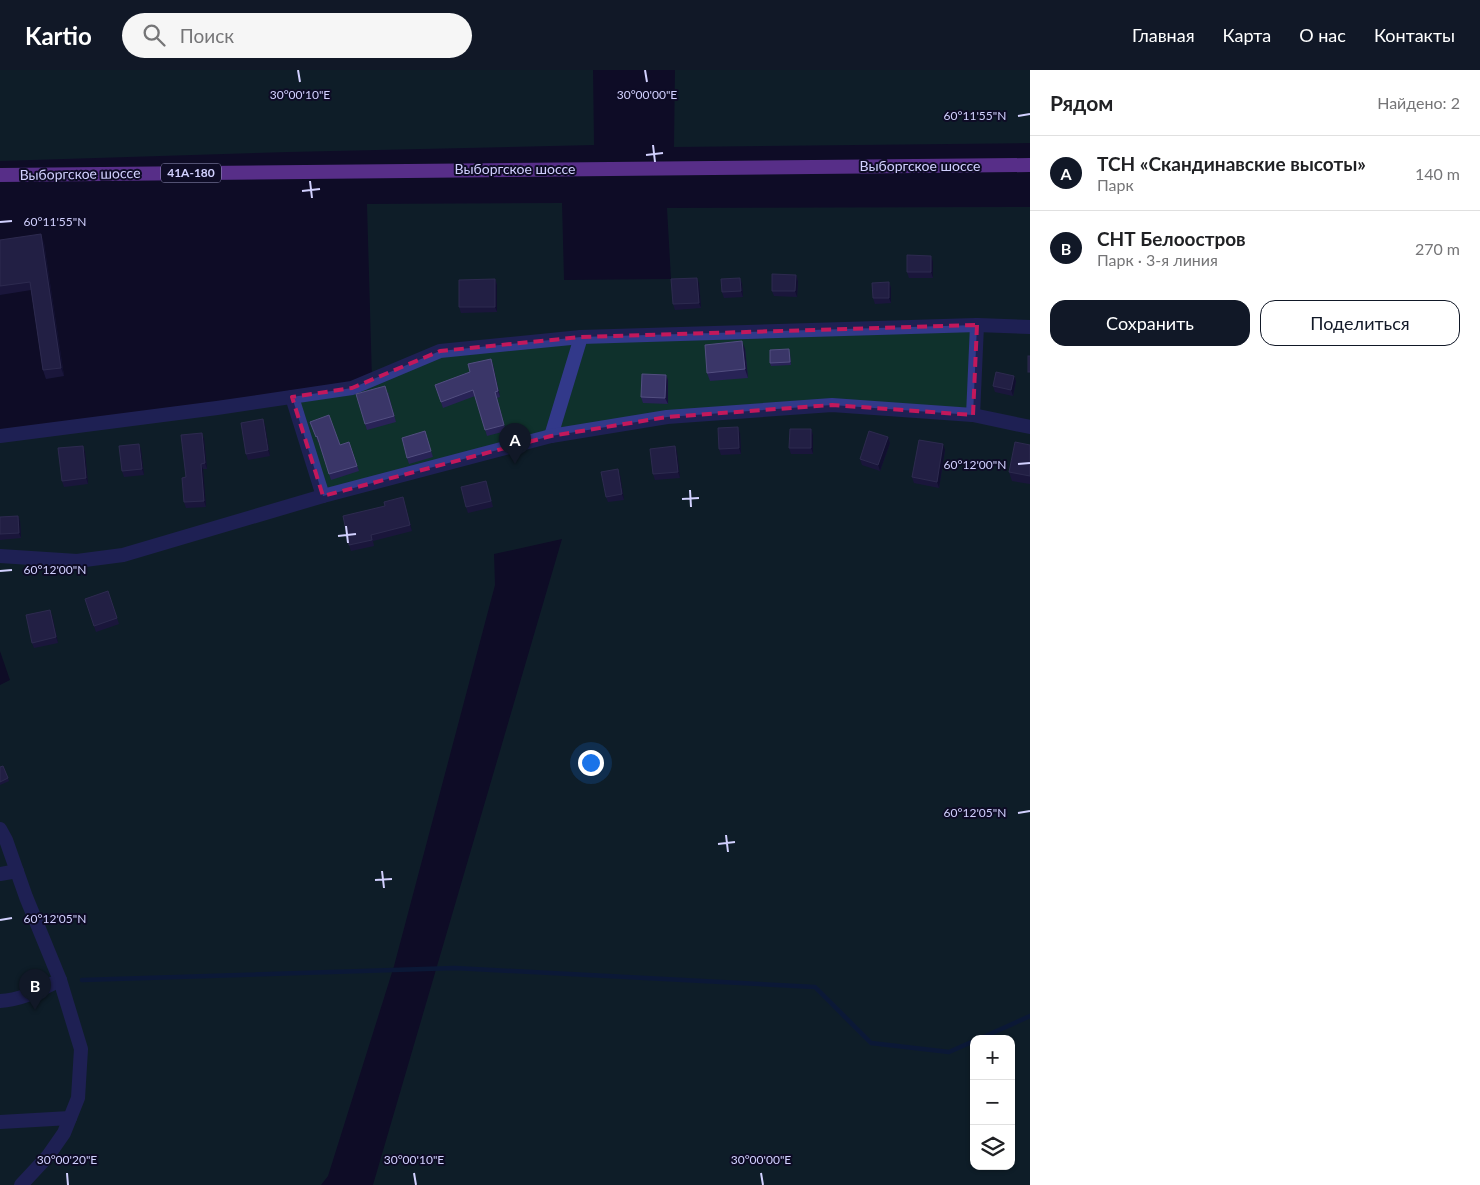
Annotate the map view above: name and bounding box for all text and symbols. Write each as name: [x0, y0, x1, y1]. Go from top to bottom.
search box: [122, 13, 472, 58]
text: Kartio: [25, 21, 92, 50]
icon: search: [140, 21, 168, 49]
text: Поиск: [180, 24, 234, 47]
text: Главная: [1132, 24, 1195, 46]
text: Карта: [1223, 24, 1271, 46]
text: О нас: [1299, 24, 1346, 46]
text: Контакты: [1374, 24, 1455, 46]
text: 30°00'10"E: [270, 87, 330, 102]
text: 30°00'00"E: [617, 87, 677, 102]
text: Рядом: [1050, 90, 1113, 115]
text: Найдено: 2: [1377, 93, 1460, 112]
text: 60°11'55"N: [944, 108, 1006, 123]
text: ТСН «Скандинавские высоты»: [1097, 152, 1366, 175]
street label: Выборгское шоссе: [860, 157, 980, 174]
street label: Выборгское шоссе: [455, 160, 575, 177]
street label: Выборгское шоссе: [19, 164, 141, 183]
road number: 41А-180: [161, 164, 221, 182]
text: A: [1060, 164, 1072, 183]
text: 140 m: [1415, 164, 1460, 183]
text: Парк: [1097, 175, 1134, 194]
text: 60°11'55"N: [24, 214, 86, 229]
text: СНТ Белоостров: [1097, 227, 1246, 250]
text: B: [1061, 239, 1071, 258]
text: 270 m: [1415, 239, 1460, 258]
text: Парк · 3-я линия: [1097, 250, 1218, 269]
button: Сохранить: [1050, 300, 1250, 346]
button: Поделиться: [1260, 300, 1460, 346]
pin: A: [499, 423, 531, 464]
text: 60°12'00"N: [944, 457, 1006, 472]
text: 60°12'00"N: [24, 562, 86, 577]
your location: [578, 750, 604, 776]
text: 60°12'05"N: [944, 805, 1006, 820]
text: 60°12'05"N: [24, 911, 86, 926]
pin: B: [19, 969, 51, 1010]
map controls: [970, 1035, 1015, 1170]
button: +: [970, 1035, 1015, 1080]
button: −: [970, 1080, 1015, 1125]
button: layers: [970, 1125, 1015, 1170]
text: 30°00'20"E: [37, 1152, 97, 1167]
text: 30°00'10"E: [384, 1152, 444, 1167]
text: 30°00'00"E: [731, 1152, 791, 1167]

